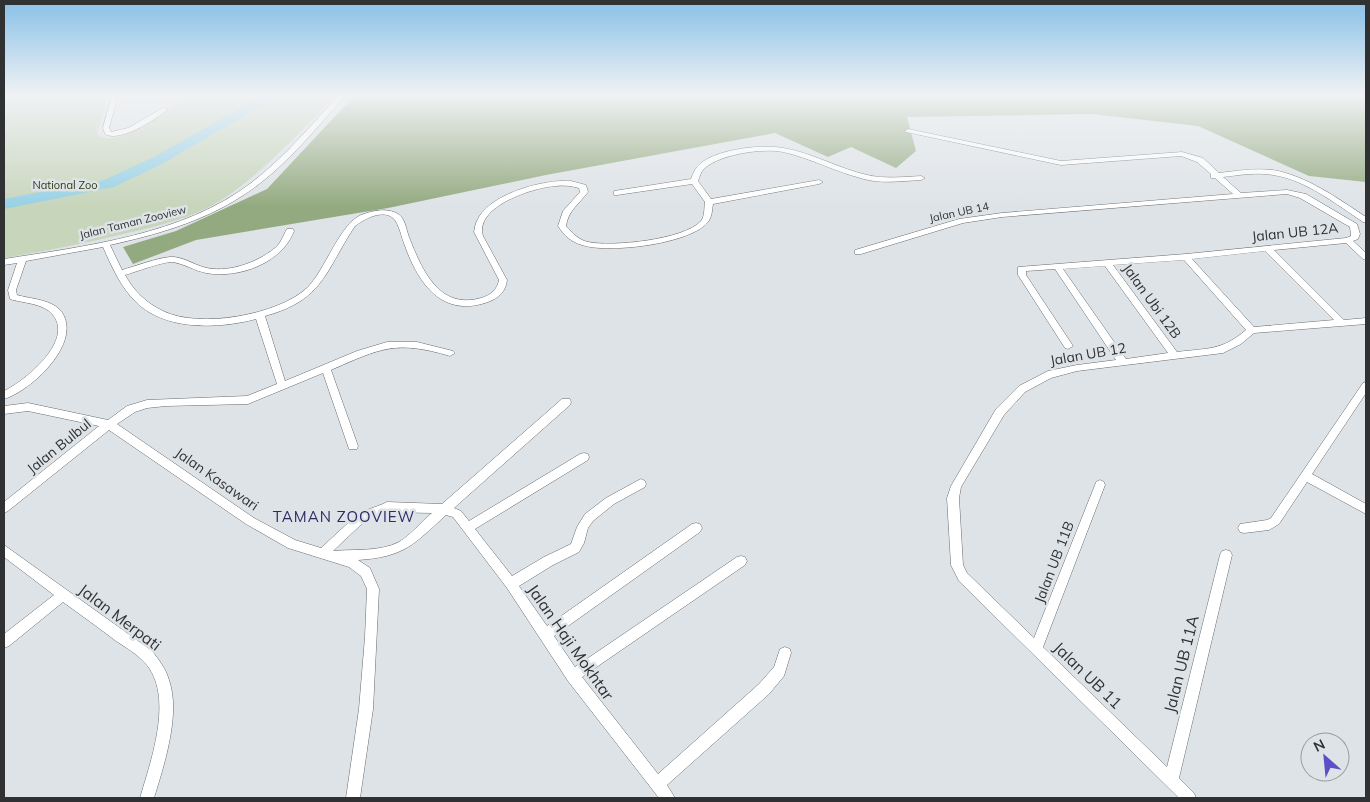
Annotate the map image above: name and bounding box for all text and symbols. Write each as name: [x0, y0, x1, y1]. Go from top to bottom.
park label: National Zoo: [32, 178, 98, 192]
street label: Jalan UB 14: [928, 199, 990, 225]
street label: Jalan Taman Zooview: [78, 202, 188, 242]
street label: Jalan UB 12A: [1251, 218, 1340, 246]
street label: Jalan Ubi 12B: [1119, 260, 1185, 342]
street label: Jalan UB 12: [1049, 338, 1127, 370]
street label: Jalan Bulbul: [23, 415, 95, 477]
street label: Jalan Kasawari: [172, 444, 262, 514]
district label: TAMAN ZOOVIEW: [273, 507, 415, 526]
street label: Jalan UB 11B: [1030, 518, 1078, 606]
street label: Jalan Merpati: [75, 579, 165, 655]
street label: Jalan Haji Mokhtar: [524, 580, 619, 704]
street label: Jalan UB 11A: [1159, 613, 1203, 715]
street label: Jalan UB 11: [1049, 637, 1127, 713]
north arrow: [1300, 732, 1350, 782]
text: N: [1310, 735, 1328, 756]

